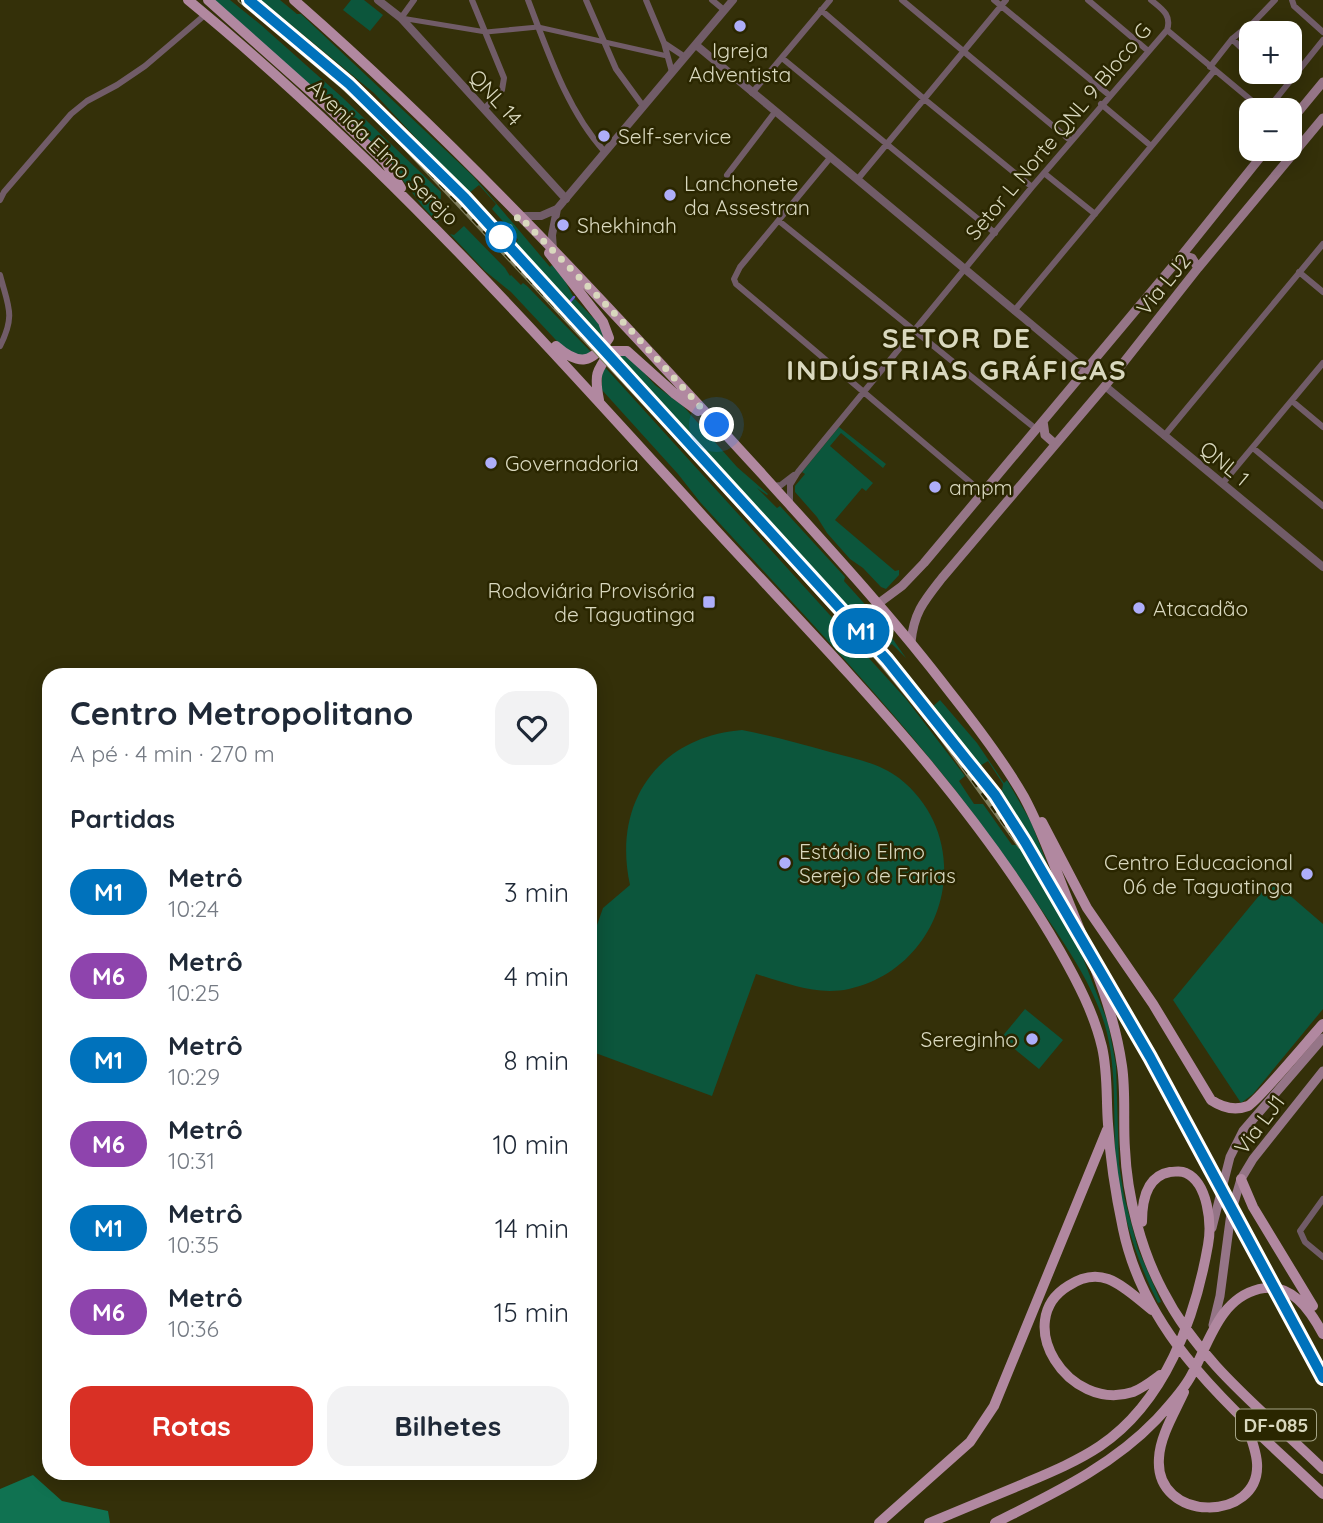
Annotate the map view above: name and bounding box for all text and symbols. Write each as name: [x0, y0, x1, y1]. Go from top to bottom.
street label: Setor L Norte QNL 9 Bloco G: [960, 17, 1156, 245]
marker: Igreja Adventista: [732, 18, 748, 34]
map controls: [1239, 21, 1302, 161]
button: +: [1239, 21, 1302, 84]
place label: Igreja Adventista: [689, 37, 791, 87]
street label: QNL 14: [464, 63, 528, 131]
street label: Avenida Elmo Serejo: [303, 73, 465, 231]
button: −: [1239, 98, 1302, 161]
place label: Self-service: [618, 123, 731, 149]
marker: Self-service: [596, 128, 612, 144]
place label: Lanchonete da Assestran: [684, 170, 810, 220]
marker: Lanchonete da Assestran: [662, 187, 678, 203]
place label: Shekhinah: [577, 212, 677, 238]
marker: Shekhinah: [555, 217, 571, 233]
unlabelled marker: [486, 222, 516, 252]
street label: Via LJ2: [1130, 248, 1196, 320]
district label: SETOR DE INDÚSTRIAS GRÁFICAS: [786, 320, 1128, 387]
your location: [699, 407, 734, 442]
street label: QNL 1: [1195, 435, 1255, 491]
place label: Governadoria: [505, 450, 639, 476]
marker: Governadoria: [483, 455, 499, 471]
place label: ampm: [949, 474, 1013, 500]
marker: ampm: [927, 479, 943, 495]
place label: Rodoviária Provisória de Taguatinga: [488, 577, 695, 627]
marker: Rodoviária Provisória de Taguatinga: [701, 594, 717, 610]
place label: Atacadão: [1153, 595, 1248, 621]
marker: Atacadão: [1131, 600, 1147, 616]
line badge: M1: [830, 608, 892, 654]
text: M1: [847, 616, 876, 646]
button: heart: [495, 691, 569, 765]
text: Centro Metropolitano: [70, 692, 413, 733]
text: A pé · 4 min · 270 m: [70, 739, 275, 768]
text: Partidas: [70, 802, 175, 835]
place label: Estádio Elmo Serejo de Farias: [799, 838, 956, 888]
place label: Centro Educacional 06 de Taguatinga: [1104, 849, 1293, 899]
marker: Estádio Elmo Serejo de Farias: [777, 855, 793, 871]
text: Metrô: [168, 861, 243, 894]
marker: Centro Educacional 06 de Taguatinga: [1299, 866, 1315, 882]
text: 3 min: [504, 876, 569, 909]
text: M1: [94, 877, 123, 907]
text: 10:24: [168, 894, 219, 923]
text: Metrô: [168, 945, 243, 978]
text: 4 min: [504, 960, 569, 993]
text: M6: [92, 961, 125, 991]
text: 10:25: [168, 978, 220, 1007]
place label: Sereginho: [921, 1026, 1018, 1052]
text: Metrô: [168, 1029, 243, 1062]
marker: Sereginho: [1024, 1031, 1040, 1047]
text: 8 min: [504, 1044, 569, 1077]
text: M1: [94, 1045, 123, 1075]
text: 10:29: [168, 1062, 220, 1091]
street label: Via LJ1: [1228, 1089, 1290, 1159]
text: Metrô: [168, 1113, 243, 1146]
text: 10 min: [493, 1128, 569, 1161]
text: M6: [92, 1129, 125, 1159]
text: 10:31: [168, 1146, 215, 1175]
text: Metrô: [168, 1197, 243, 1230]
text: 14 min: [495, 1212, 569, 1245]
text: M1: [94, 1213, 123, 1243]
text: 10:35: [168, 1230, 219, 1259]
text: Metrô: [168, 1281, 243, 1314]
text: 15 min: [494, 1296, 569, 1329]
text: M6: [92, 1297, 125, 1327]
text: 10:36: [168, 1314, 219, 1343]
button: Rotas: [70, 1386, 313, 1466]
button: Bilhetes: [327, 1386, 569, 1466]
road number: DF-085: [1236, 1410, 1316, 1441]

